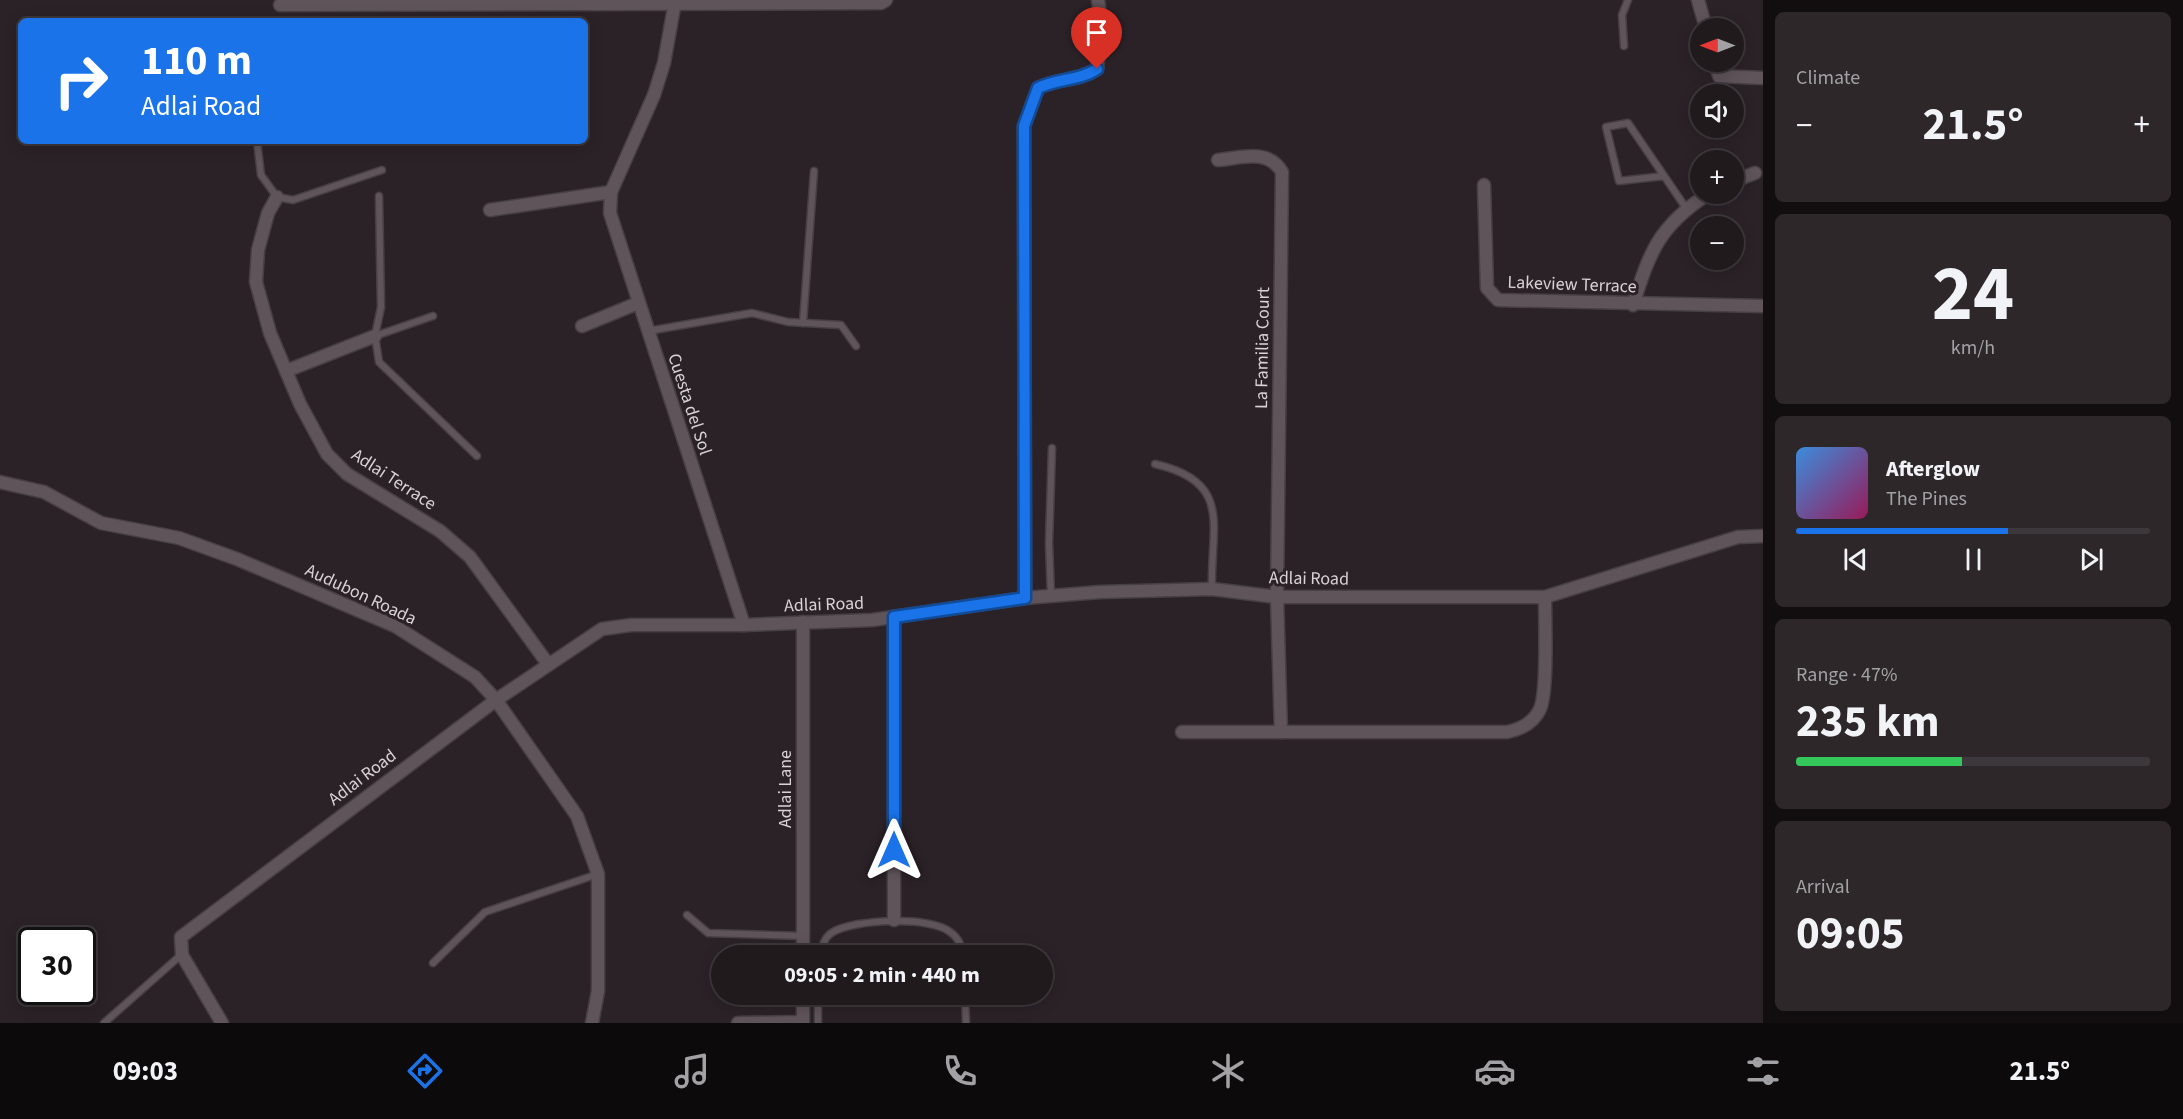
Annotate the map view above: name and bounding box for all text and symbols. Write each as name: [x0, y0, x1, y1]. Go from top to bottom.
pin: [1071, 7, 1122, 69]
icon: arrive: [1080, 16, 1113, 49]
north arrow: [1690, 18, 1744, 72]
map controls: [1690, 18, 1744, 270]
text: 110 m: [141, 31, 252, 91]
icon: right: [42, 42, 120, 120]
text: Climate: [1796, 64, 1860, 92]
button: sound: [1690, 84, 1744, 138]
text: Adlai Road: [141, 87, 261, 126]
text: 21.5°: [1922, 93, 2024, 157]
text: −: [1796, 102, 1812, 149]
text: +: [2134, 102, 2150, 149]
button: +: [1690, 150, 1744, 204]
button: −: [1690, 216, 1744, 270]
text: 24: [1932, 239, 2014, 350]
street label: Lakeview Terrace: [1507, 270, 1637, 299]
street label: La Familia Court: [1249, 287, 1276, 409]
text: km/h: [1951, 334, 1995, 362]
street label: Cuesta del Sol: [661, 350, 718, 458]
street label: Adlai Terrace: [346, 443, 441, 516]
text: Afterglow: [1886, 453, 1980, 485]
text: The Pines: [1886, 485, 1967, 513]
icon: previous: [1839, 543, 1872, 576]
icon: pause: [1957, 543, 1990, 576]
icon: next: [2075, 543, 2108, 576]
street label: Audubon Roada: [301, 558, 420, 631]
street label: Adlai Road: [1269, 565, 1349, 592]
street label: Adlai Road: [784, 591, 864, 618]
text: Range · 47%: [1796, 661, 1897, 689]
text: 235 km: [1796, 690, 1940, 754]
street label: Adlai Road: [323, 743, 402, 811]
street label: Adlai Lane: [773, 750, 798, 828]
position arrow: [862, 818, 926, 882]
text: Arrival: [1796, 873, 1850, 901]
text: 09:05: [1796, 902, 1905, 966]
speed limit sign: 30: [18, 927, 96, 1005]
text: 09:05 · 2 min · 440 m: [784, 959, 980, 991]
icon: directions: [404, 1050, 446, 1092]
icon: music: [671, 1050, 713, 1092]
icon: phone: [939, 1050, 981, 1092]
icon: climate: [1207, 1050, 1249, 1092]
icon: car: [1474, 1050, 1516, 1092]
icon: filters: [1742, 1050, 1784, 1092]
text: 09:03: [113, 1052, 178, 1091]
text: 21.5°: [2009, 1052, 2070, 1091]

